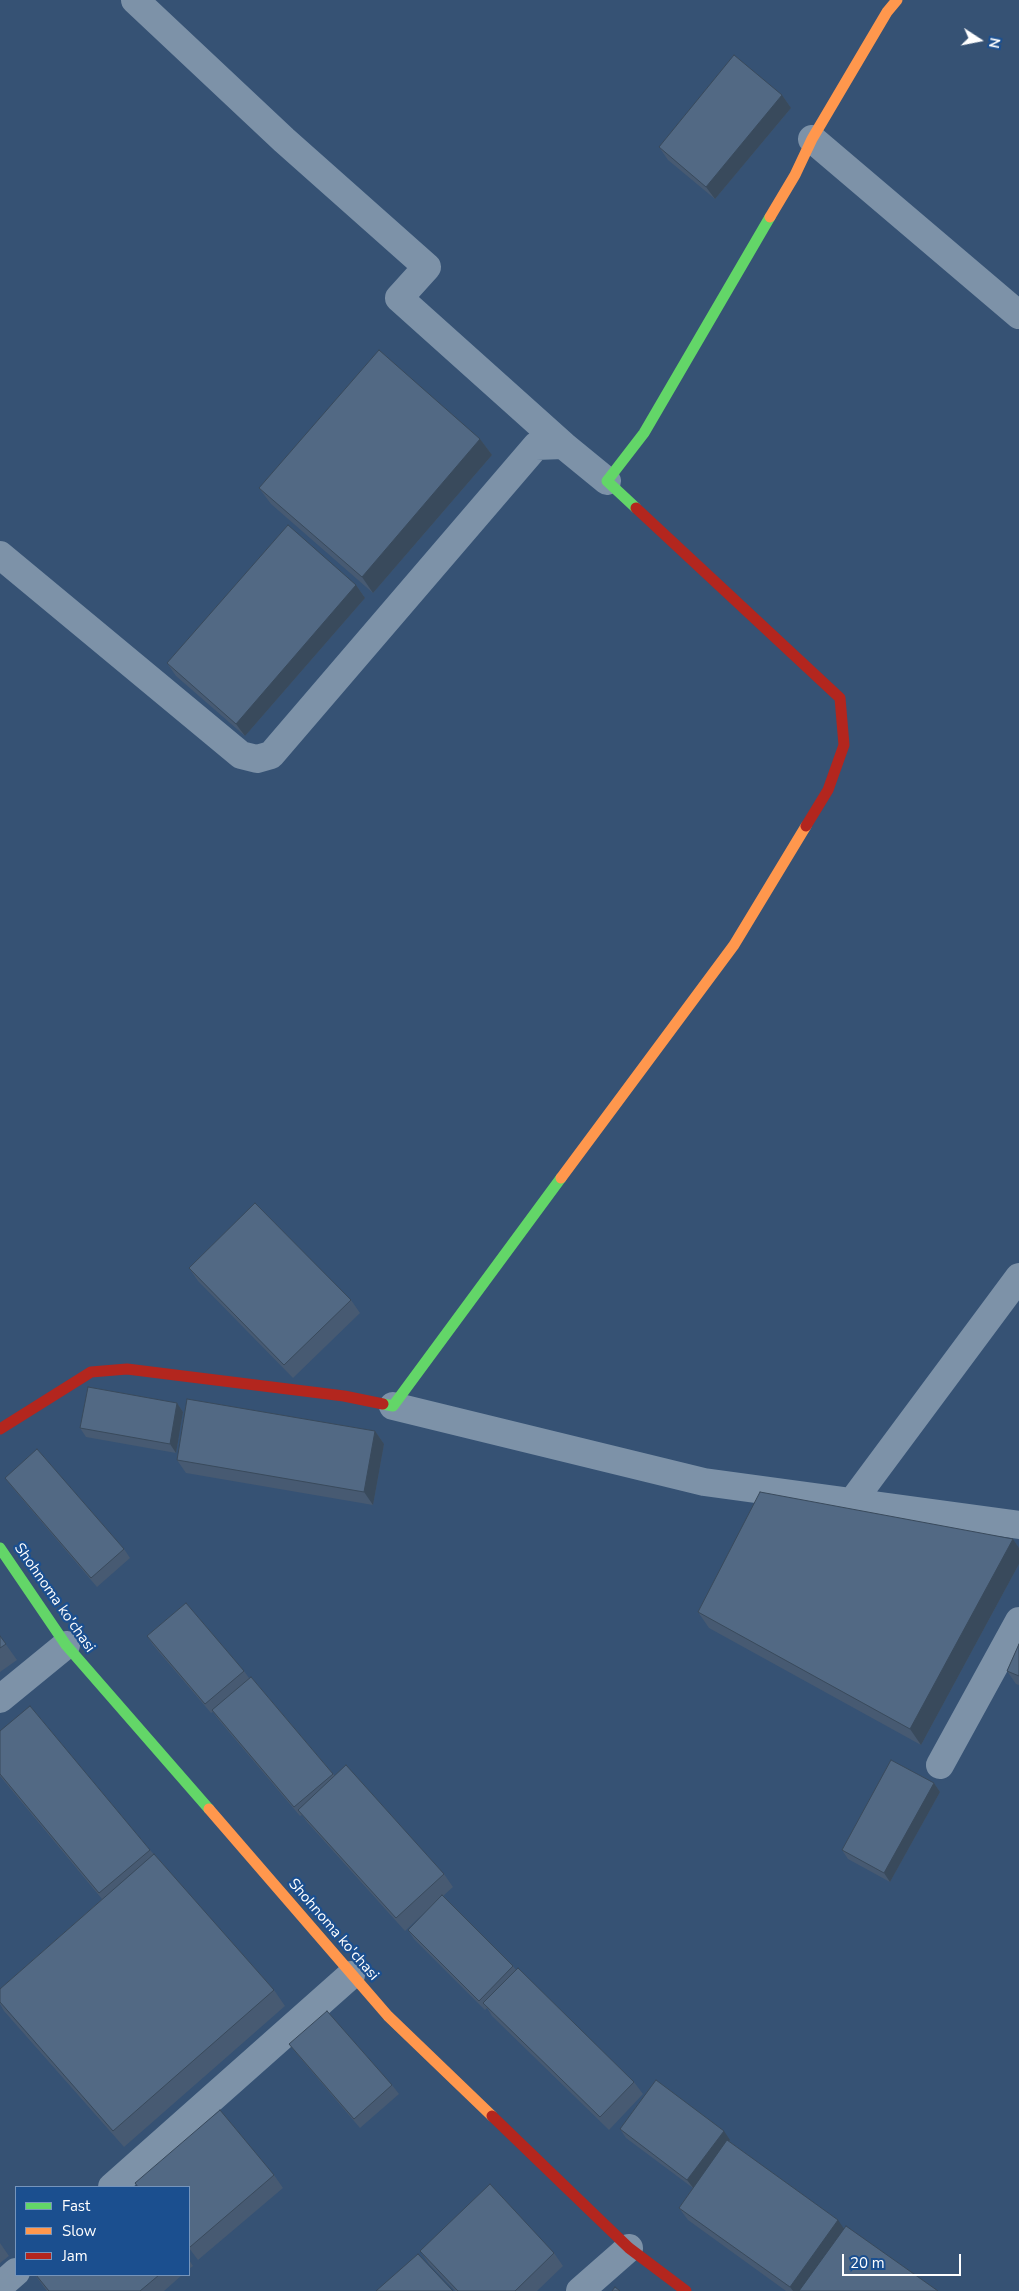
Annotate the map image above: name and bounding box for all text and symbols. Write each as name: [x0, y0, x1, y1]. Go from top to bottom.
north arrow: [954, 15, 1004, 65]
text: N: [984, 36, 1005, 50]
street label: Shohnoma ko'chasi: [10, 1540, 98, 1656]
street label: Shohnoma ko'chasi: [284, 1875, 382, 1985]
legend: [15, 2186, 190, 2276]
text: Fast: [62, 2196, 90, 2216]
text: Slow: [62, 2221, 96, 2241]
scale bar: [844, 2244, 963, 2276]
text: Jam: [62, 2246, 88, 2266]
text: 20 m: [850, 2253, 885, 2273]

